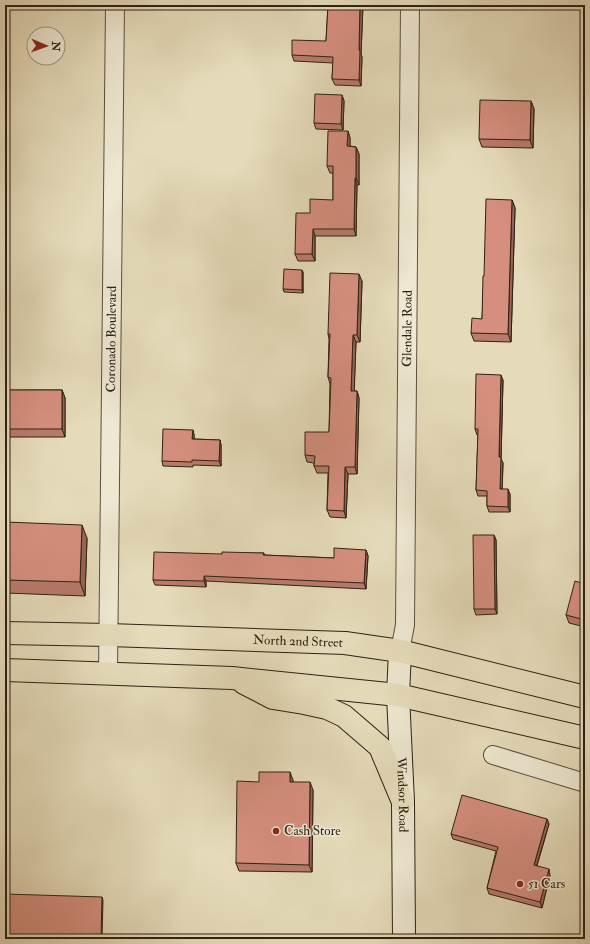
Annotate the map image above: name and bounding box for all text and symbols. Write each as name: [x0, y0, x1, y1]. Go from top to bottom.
north arrow: [26, 26, 66, 66]
text: N: [49, 40, 62, 53]
street label: Coronado Boulevard: [103, 285, 120, 392]
street label: Glendale Road: [399, 289, 416, 367]
street label: North 2nd Street: [253, 632, 343, 651]
street label: Windsor Road: [393, 756, 411, 833]
place label: Cash Store: [284, 823, 341, 839]
marker: Cash Store: [271, 826, 281, 836]
place label: 51 Cars: [528, 876, 566, 892]
marker: 51 Cars: [515, 879, 525, 889]

